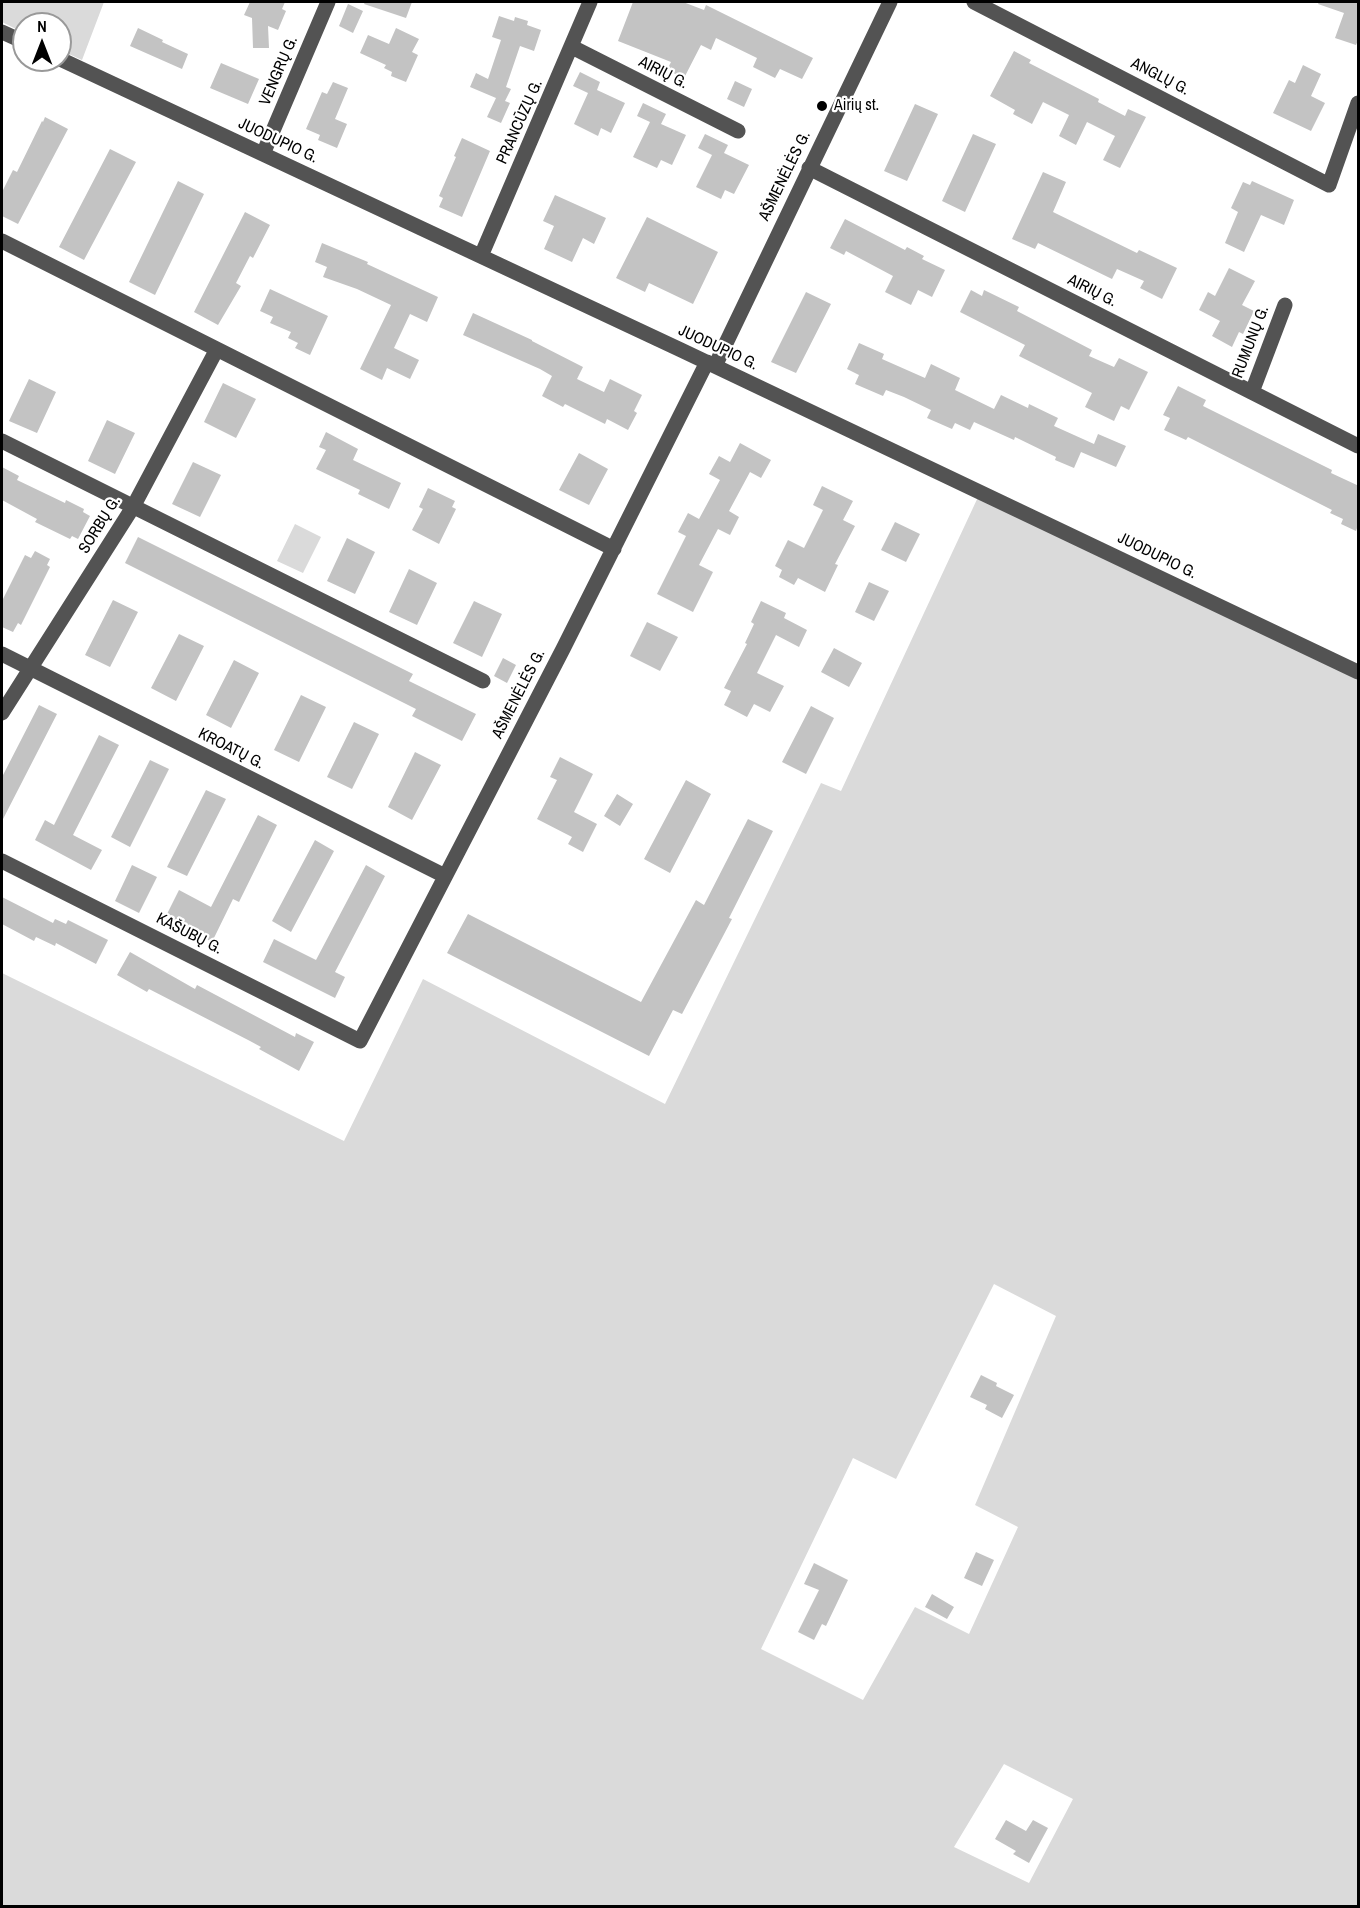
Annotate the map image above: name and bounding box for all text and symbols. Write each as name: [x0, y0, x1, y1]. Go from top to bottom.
north arrow: [12, 12, 72, 72]
text: N: [37, 15, 47, 37]
street label: VENGRŲ G.: [256, 33, 302, 109]
street label: AIRIŲ G.: [635, 53, 691, 93]
street label: ANGLŲ G.: [1128, 54, 1192, 100]
street label: PRANCŪZŲ G.: [493, 77, 547, 167]
place label: Airių st.: [834, 96, 879, 116]
marker: Airių st.: [815, 99, 829, 113]
street label: JUODUPIO G.: [235, 114, 321, 168]
street label: AŠMENĖLĖS G.: [755, 128, 815, 224]
street label: AIRIŲ G.: [1064, 271, 1120, 311]
street label: RUMUNŲ G.: [1228, 303, 1274, 381]
street label: JUODUPIO G.: [675, 321, 761, 375]
street label: SORBŲ G.: [75, 493, 125, 557]
street label: JUODUPIO G.: [1114, 529, 1200, 583]
street label: AŠMENĖLĖS G.: [488, 646, 550, 742]
street label: KROATŲ G.: [195, 724, 267, 774]
street label: KAŠUBŲ G.: [153, 909, 225, 959]

